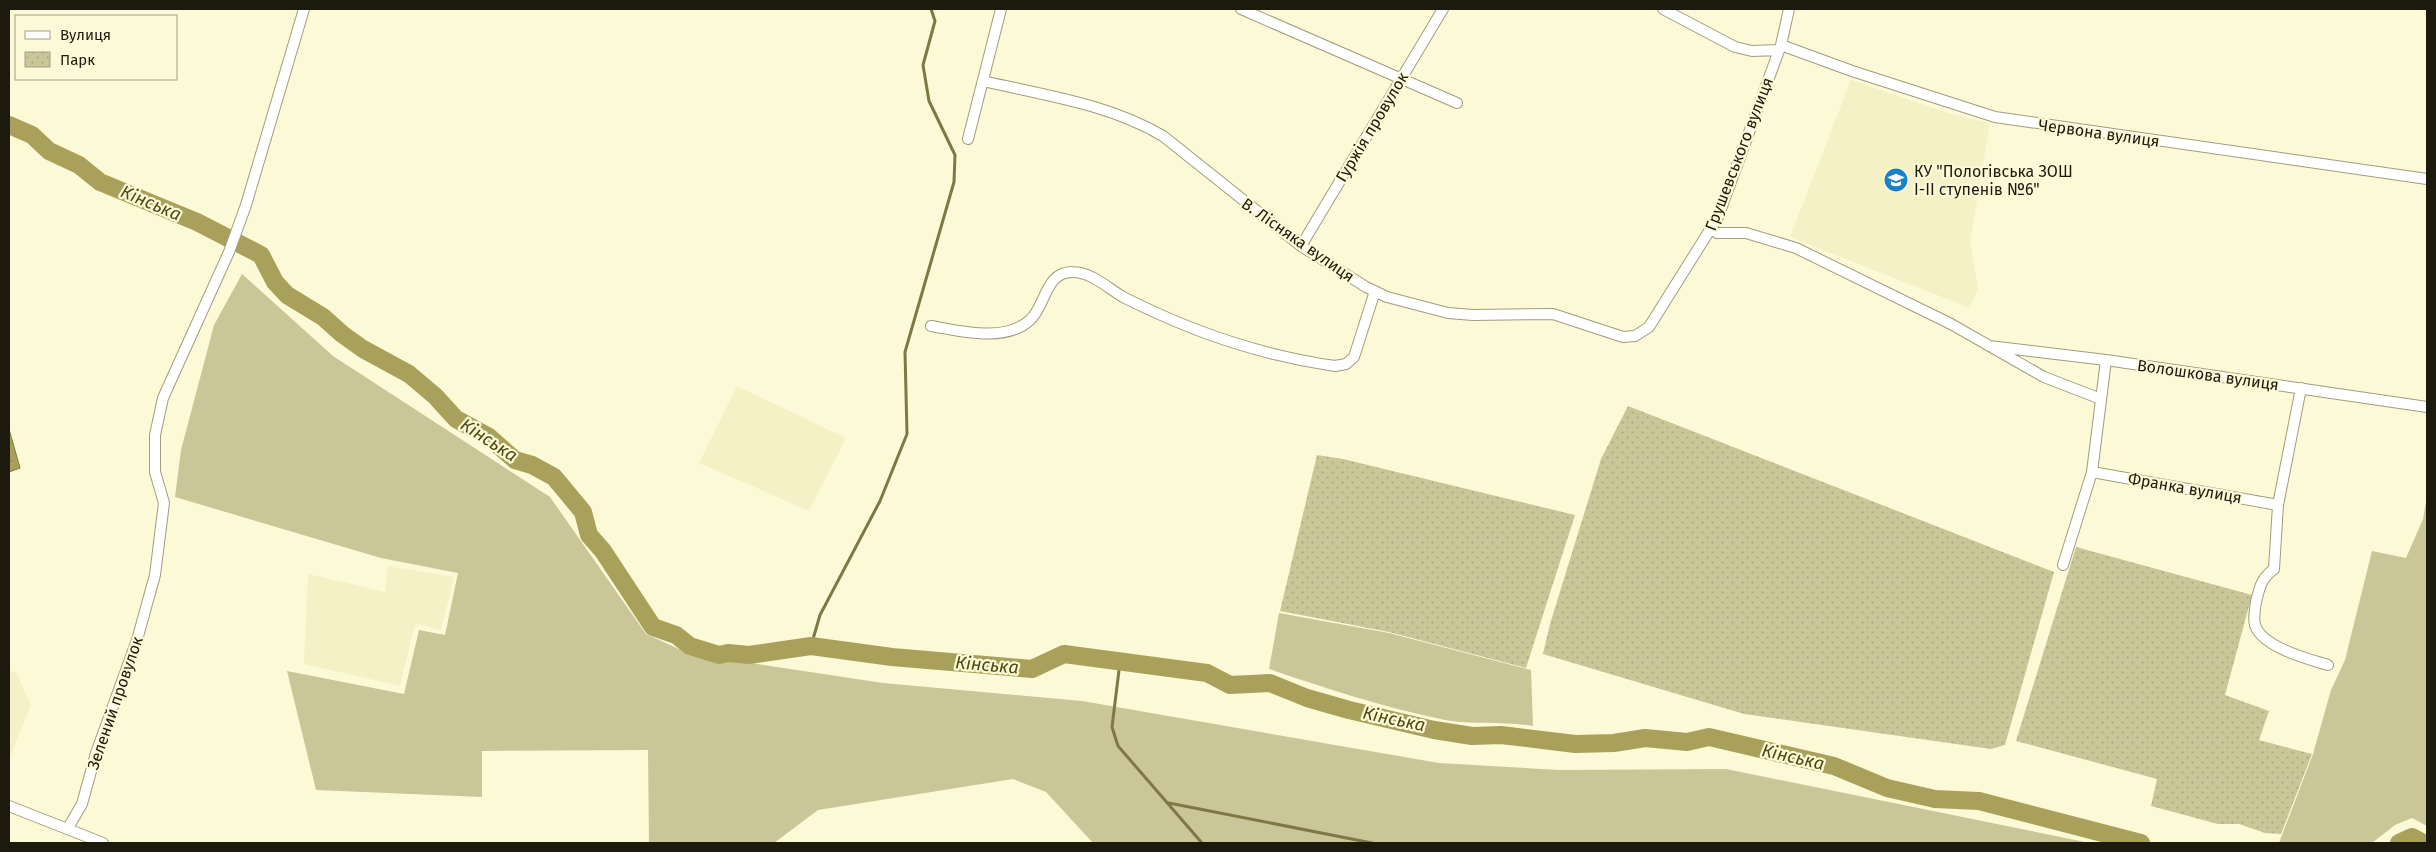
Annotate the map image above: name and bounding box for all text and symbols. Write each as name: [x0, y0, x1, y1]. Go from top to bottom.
legend: [15, 15, 178, 80]
text: Вулиця: [60, 26, 111, 44]
text: Парк: [60, 51, 95, 69]
street label: Гуржія провулок: [1332, 68, 1413, 185]
street label: Грушевського вулиця: [1701, 75, 1777, 233]
street label: Червона вулиця: [2037, 115, 2161, 151]
place label: КУ "Пологівська ЗОШ І-ІІ ступенів №6": [1914, 162, 2073, 199]
school or university icon: КУ "Пологівська ЗОШ І-ІІ ступенів №6": [1883, 167, 1909, 193]
water label: Кінська: [117, 180, 185, 226]
street label: В. Лісняка вулиця: [1238, 194, 1358, 286]
street label: Волошкова вулиця: [2136, 356, 2280, 394]
water label: Кінська: [456, 413, 522, 467]
street label: Франка вулиця: [2127, 469, 2243, 507]
street label: Зелений провулок: [83, 633, 147, 772]
water label: Кінська: [954, 651, 1020, 679]
water label: Кінська: [1361, 702, 1427, 736]
water label: Кінська: [1760, 739, 1826, 775]

